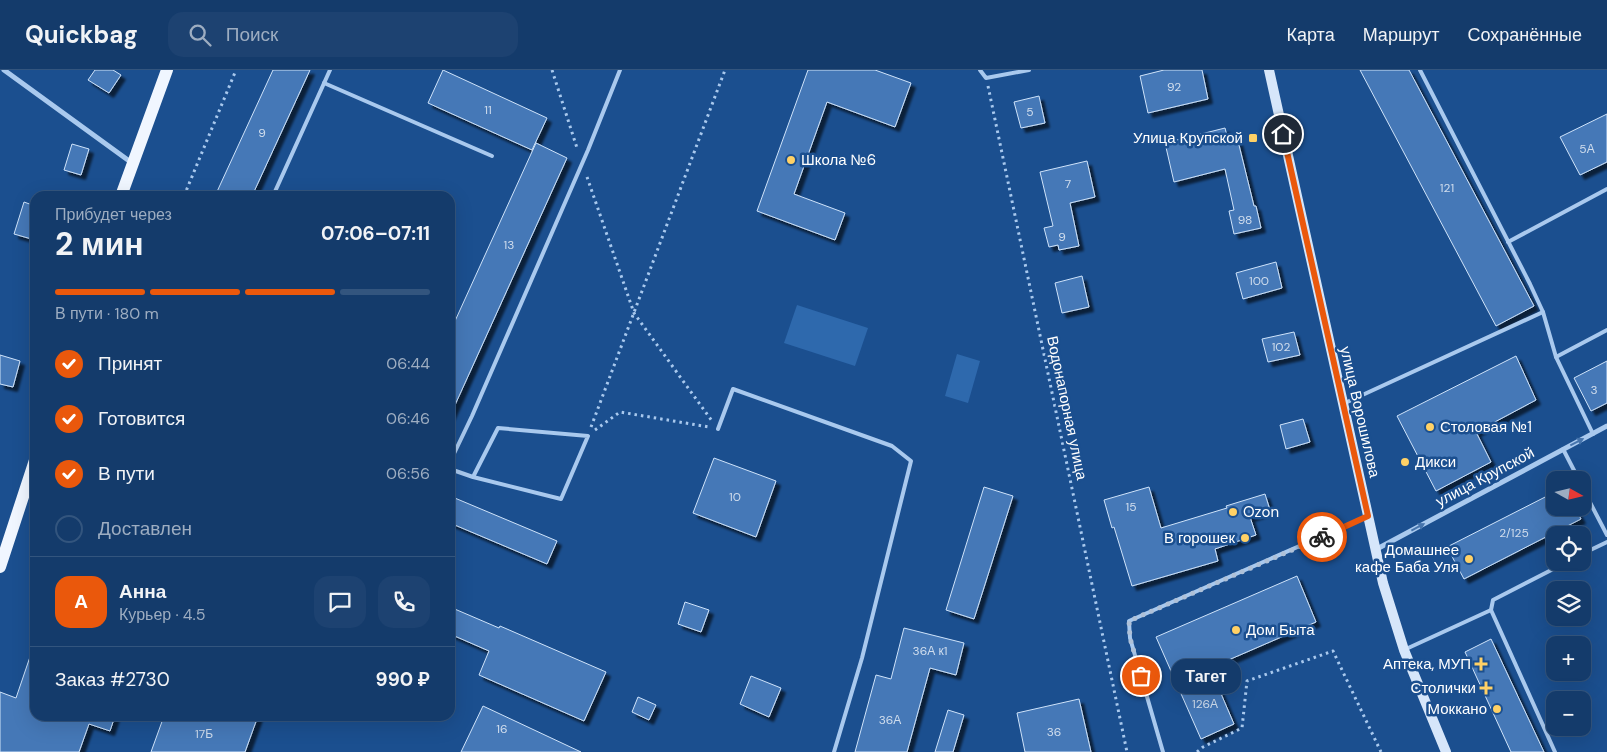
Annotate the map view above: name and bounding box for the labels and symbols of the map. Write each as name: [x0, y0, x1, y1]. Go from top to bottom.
house number: 92: [1167, 79, 1181, 95]
house number: 11: [484, 102, 492, 118]
house number: 5: [1026, 104, 1034, 120]
pin: [1262, 113, 1304, 155]
house number: 9: [258, 125, 266, 141]
place label: Улица Крупской: [1133, 128, 1243, 148]
marker: Улица Крупской: [1247, 132, 1259, 144]
house number: 5А: [1579, 141, 1595, 157]
place label: Школа №6: [801, 150, 876, 170]
marker: Школа №6: [785, 154, 797, 166]
house number: 7: [1065, 176, 1071, 192]
house number: 121: [1440, 180, 1454, 196]
house number: 98: [1238, 212, 1252, 228]
house number: 9: [1058, 229, 1066, 245]
house number: 13: [504, 237, 514, 253]
house number: 100: [1249, 273, 1269, 289]
street label: Водонапорная улица: [1042, 334, 1092, 482]
house number: 102: [1272, 339, 1290, 355]
street label: улица Ворошилова: [1335, 344, 1385, 480]
house number: 3: [1590, 382, 1598, 398]
place label: Столовая №1: [1440, 417, 1532, 437]
marker: Столовая №1: [1424, 421, 1436, 433]
one-way arrow: [1570, 438, 1584, 446]
street label: улица Крупской: [1432, 443, 1538, 511]
place label: Дикси: [1415, 452, 1456, 472]
marker: Дикси: [1399, 456, 1411, 468]
north arrow: [1546, 471, 1591, 516]
house number: 10: [729, 489, 741, 505]
house number: 15: [1125, 499, 1137, 515]
place label: Ozon: [1243, 502, 1279, 522]
marker: Ozon: [1227, 506, 1239, 518]
courier: [1297, 512, 1347, 562]
one-way arrow: [1411, 523, 1425, 531]
house number: 2/125: [1499, 525, 1529, 541]
place label: В горошек: [1164, 528, 1235, 548]
marker: В горошек: [1239, 532, 1251, 544]
place label: Домашнее кафе Баба Уля: [1355, 540, 1459, 577]
marker: Домашнее кафе Баба Уля: [1463, 553, 1475, 565]
place label: Дом Быта: [1246, 620, 1315, 640]
marker: Дом Быта: [1230, 624, 1242, 636]
house number: 36А к1: [913, 643, 947, 659]
place label: Аптека, МУП: [1383, 654, 1471, 674]
pin: [1120, 655, 1162, 697]
callout: Тагет: [1171, 658, 1241, 694]
marker: Аптека, МУП: [1475, 658, 1487, 670]
place label: Столички: [1411, 678, 1476, 698]
marker: Столички: [1480, 682, 1492, 694]
house number: 126А: [1192, 696, 1218, 712]
place label: Моккано: [1428, 699, 1487, 719]
marker: Моккано: [1491, 703, 1503, 715]
house number: 36А: [879, 712, 901, 728]
house number: 16: [496, 721, 508, 737]
house number: 36: [1047, 724, 1061, 740]
house number: 17Б: [195, 726, 213, 742]

